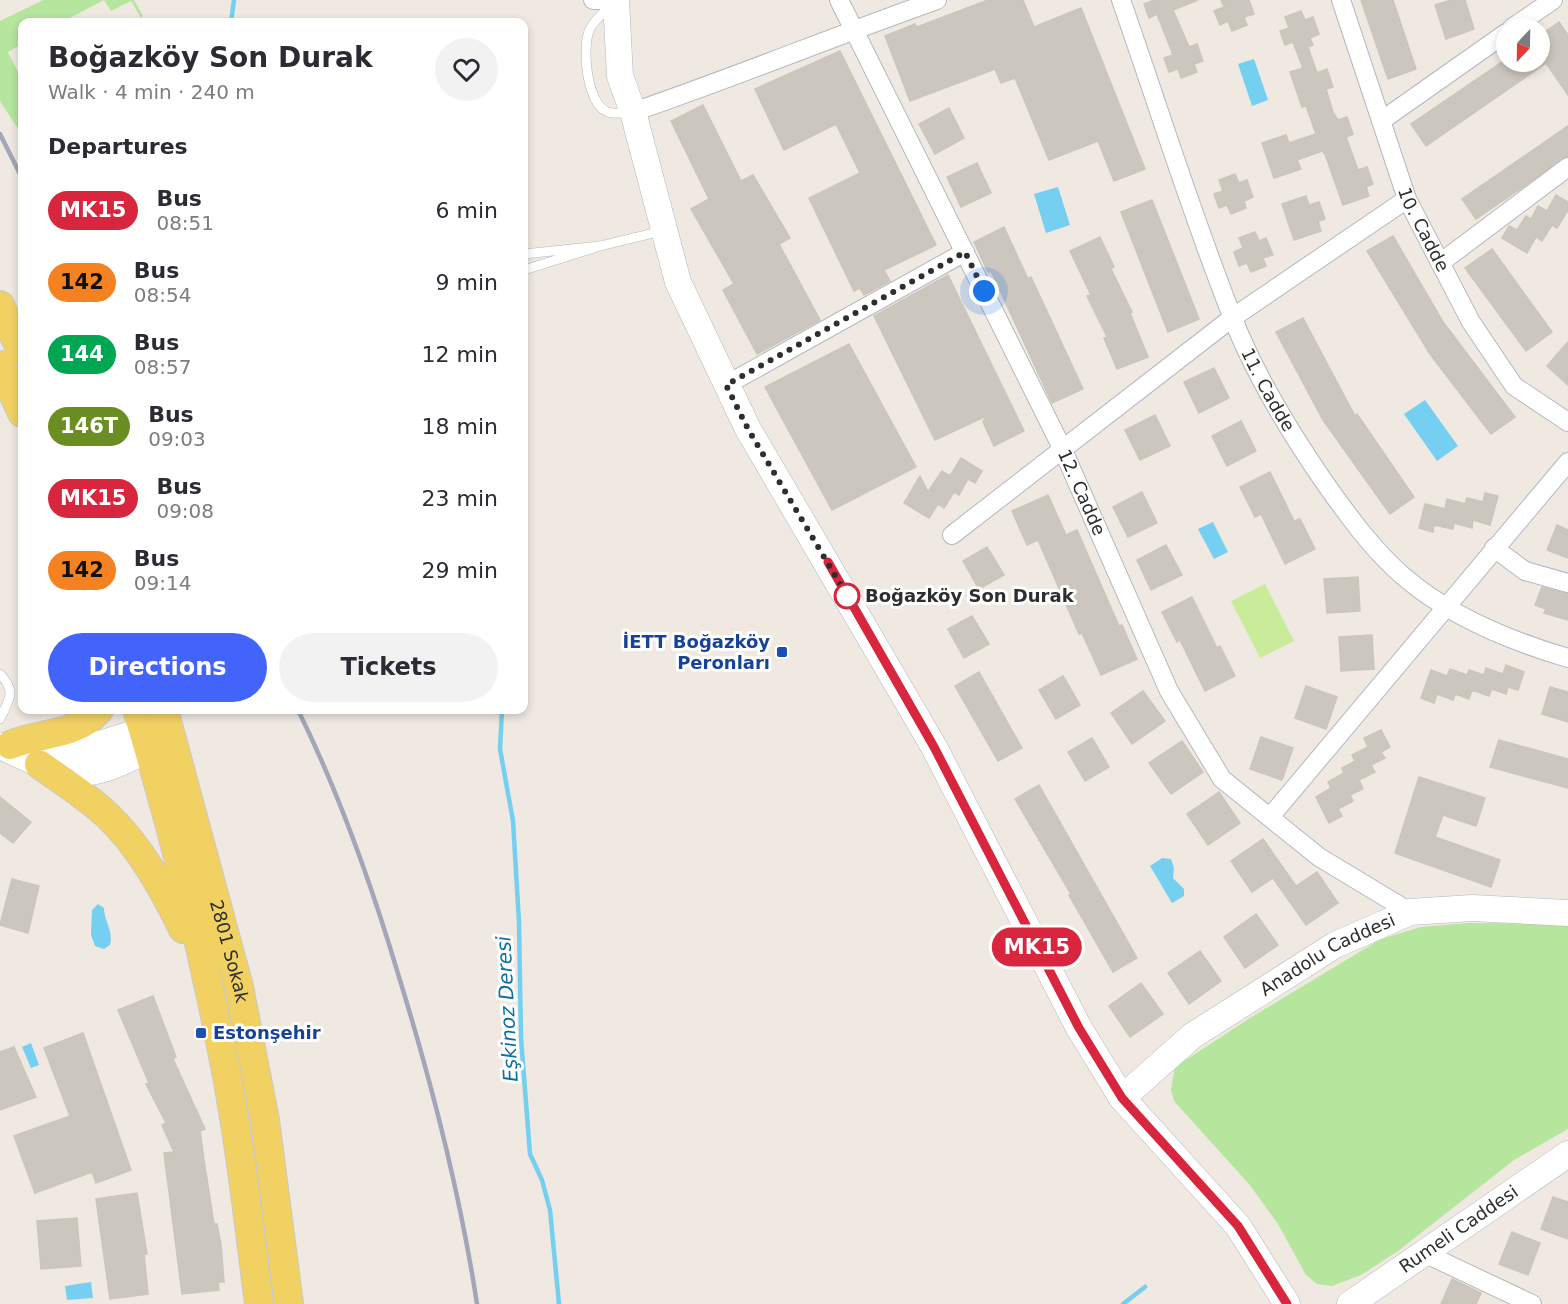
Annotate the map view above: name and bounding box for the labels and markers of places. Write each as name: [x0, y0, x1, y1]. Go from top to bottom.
marker: Boğazköy Son Durak: [834, 583, 860, 609]
place label: Boğazköy Son Durak: [865, 585, 1075, 606]
place label: İETT Boğazköy Peronları: [623, 631, 770, 673]
marker: İETT Boğazköy Peronları: [775, 645, 789, 659]
place label: Estonşehir: [213, 1022, 321, 1043]
marker: Estonşehir: [194, 1026, 208, 1040]

